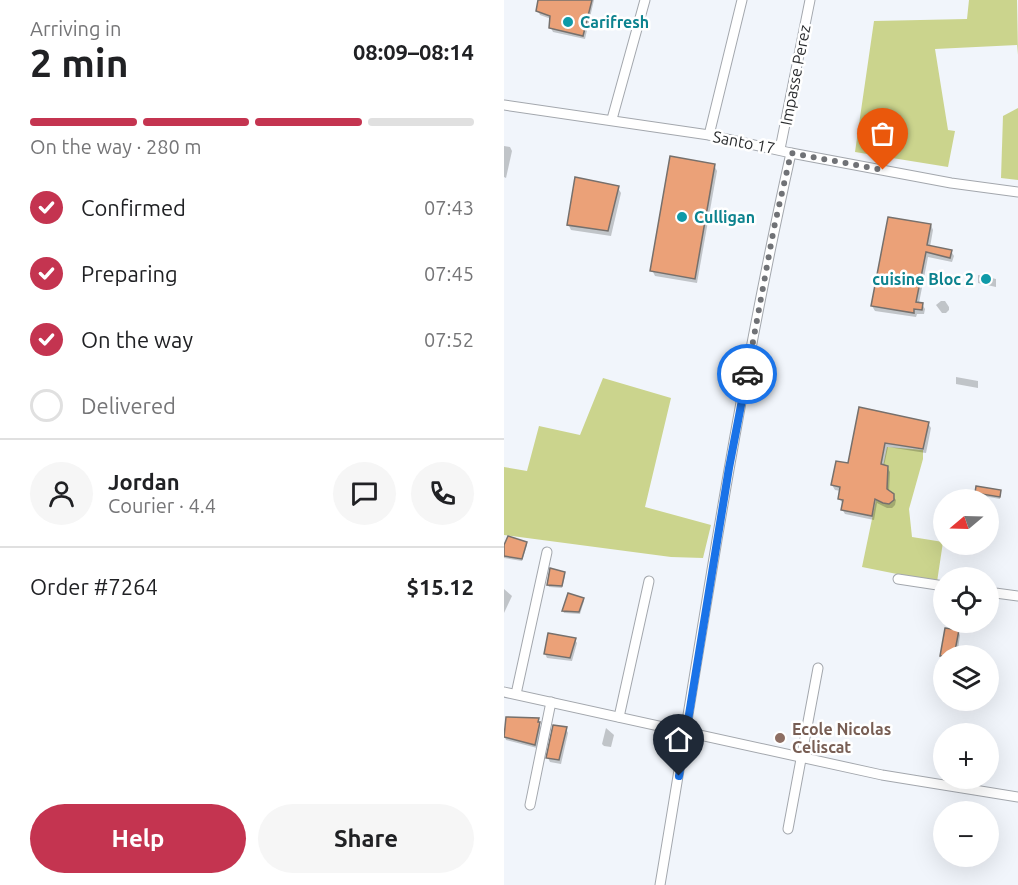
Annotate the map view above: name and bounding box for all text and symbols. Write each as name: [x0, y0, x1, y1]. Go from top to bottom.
place label: Carifresh: [580, 13, 649, 31]
marker: Carifresh: [561, 15, 575, 29]
text: Arriving in: [30, 17, 121, 40]
street label: Impasse Perez: [776, 23, 814, 127]
text: 08:09–08:14: [353, 39, 474, 64]
text: 2 min: [30, 41, 129, 84]
pin: [857, 108, 908, 170]
icon: bag: [866, 117, 899, 150]
street label: Santo 17: [711, 127, 777, 157]
text: On the way · 280 m: [30, 135, 202, 158]
icon: check: [30, 191, 63, 224]
text: Confirmed: [81, 195, 186, 220]
text: 07:43: [424, 196, 474, 219]
place label: Culligan: [694, 208, 755, 226]
marker: Culligan: [675, 210, 689, 224]
icon: check: [30, 257, 63, 290]
text: Preparing: [81, 261, 178, 286]
text: 07:45: [424, 262, 474, 285]
place label: cuisine Bloc 2: [872, 270, 974, 288]
marker: cuisine Bloc 2: [979, 272, 993, 286]
icon: check: [30, 323, 63, 356]
text: On the way: [81, 327, 193, 352]
text: 07:52: [424, 328, 474, 351]
courier: [717, 344, 777, 404]
icon: car: [731, 358, 764, 391]
text: Delivered: [81, 393, 176, 418]
button: person: [30, 462, 93, 525]
button: chat: [333, 462, 396, 525]
button: phone: [411, 462, 474, 525]
text: Jordan: [108, 469, 180, 494]
north arrow: [933, 489, 999, 555]
map controls: [933, 489, 999, 867]
text: Courier · 4.4: [108, 494, 216, 517]
button: locate: [933, 567, 999, 633]
text: Order #7264: [30, 574, 158, 599]
text: $15.12: [407, 574, 474, 599]
button: layers: [933, 645, 999, 711]
pin: [653, 714, 704, 776]
place label: Ecole Nicolas Celiscat: [792, 720, 891, 756]
icon: home: [662, 723, 695, 756]
button: +: [933, 723, 999, 789]
marker: Ecole Nicolas Celiscat: [773, 731, 787, 745]
button: −: [933, 801, 999, 867]
button: Help: [30, 804, 246, 873]
button: Share: [258, 804, 474, 873]

